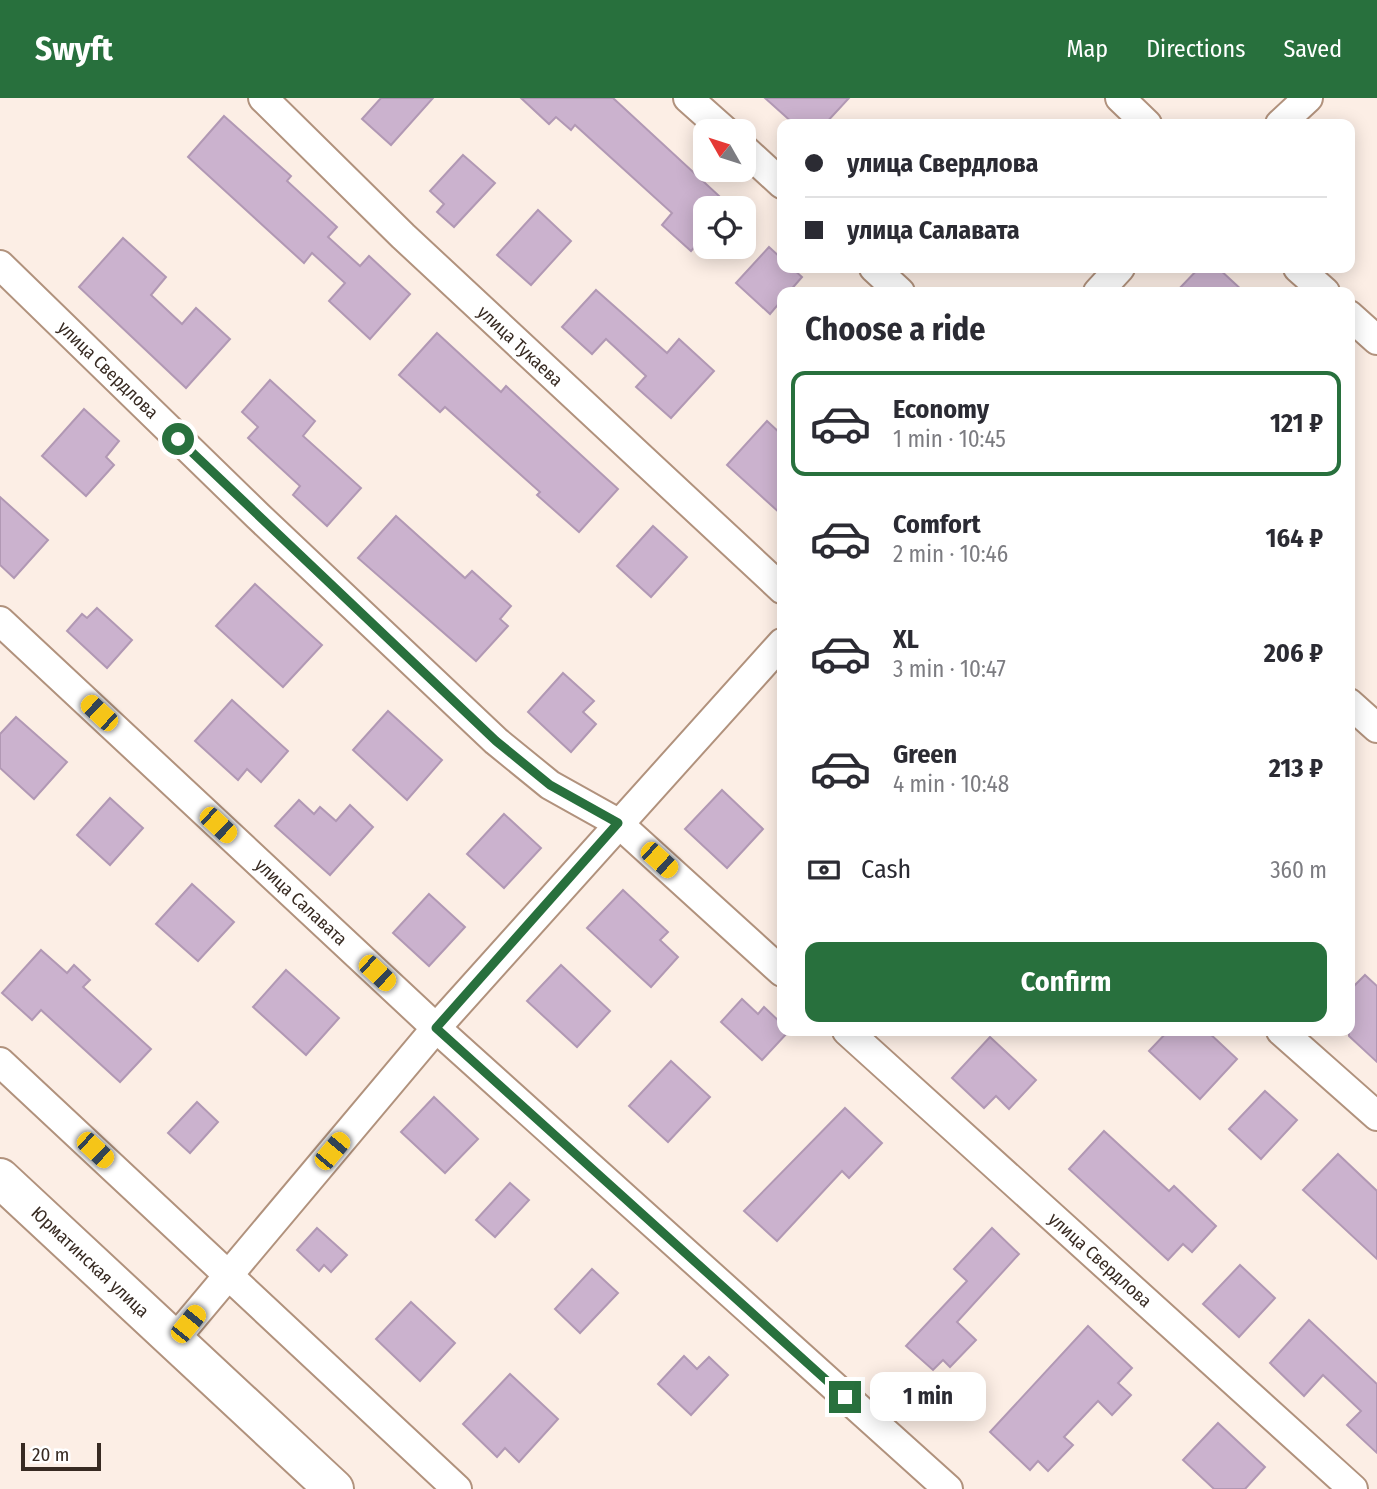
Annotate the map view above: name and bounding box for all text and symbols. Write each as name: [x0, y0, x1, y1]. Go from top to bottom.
text: Swyft: [35, 29, 113, 69]
text: Map: [1067, 35, 1108, 63]
text: Directions: [1146, 35, 1245, 63]
text: Saved: [1283, 35, 1342, 63]
north arrow: [693, 119, 756, 182]
map controls: [693, 119, 756, 259]
text: улица Свердлова: [847, 148, 1039, 179]
button: locate: [693, 196, 756, 259]
text: улица Салавата: [847, 215, 1020, 246]
street label: улица Тукаева: [473, 301, 567, 391]
text: Choose a ride: [805, 310, 986, 348]
street label: улица Свердлова: [53, 317, 163, 424]
icon: car: [809, 392, 872, 455]
text: Economy: [893, 394, 989, 425]
text: 121 ₽: [1270, 408, 1323, 439]
route start: [162, 423, 194, 455]
text: 1 min · 10:45: [893, 425, 1006, 453]
icon: car: [809, 507, 872, 570]
text: Comfort: [893, 509, 981, 540]
text: 164 ₽: [1266, 523, 1323, 554]
text: 2 min · 10:46: [893, 540, 1008, 568]
icon: car: [809, 622, 872, 685]
text: XL: [893, 624, 919, 655]
text: 206 ₽: [1264, 638, 1323, 669]
text: 3 min · 10:47: [893, 655, 1006, 683]
car: [77, 691, 122, 735]
icon: car: [809, 737, 872, 800]
text: Green: [893, 739, 957, 770]
text: 213 ₽: [1269, 753, 1323, 784]
text: 4 min · 10:48: [893, 770, 1009, 798]
car: [196, 803, 241, 847]
car: [637, 838, 682, 882]
icon: cash: [805, 851, 843, 889]
street label: улица Салавата: [250, 854, 352, 950]
text: Cash: [861, 854, 911, 885]
text: 360 m: [1270, 856, 1327, 884]
button: Confirm: [805, 942, 1327, 1022]
car: [355, 951, 400, 995]
car: [73, 1128, 118, 1172]
car: [311, 1128, 354, 1174]
street label: Юрматинская улица: [26, 1202, 154, 1322]
street label: улица Свердлова: [1044, 1208, 1156, 1312]
car: [167, 1301, 210, 1347]
callout: 1 min: [870, 1372, 985, 1422]
route end: [829, 1381, 861, 1413]
text: 1 min: [903, 1382, 953, 1410]
scale bar: [21, 1440, 102, 1472]
text: 20 m: [32, 1443, 69, 1466]

